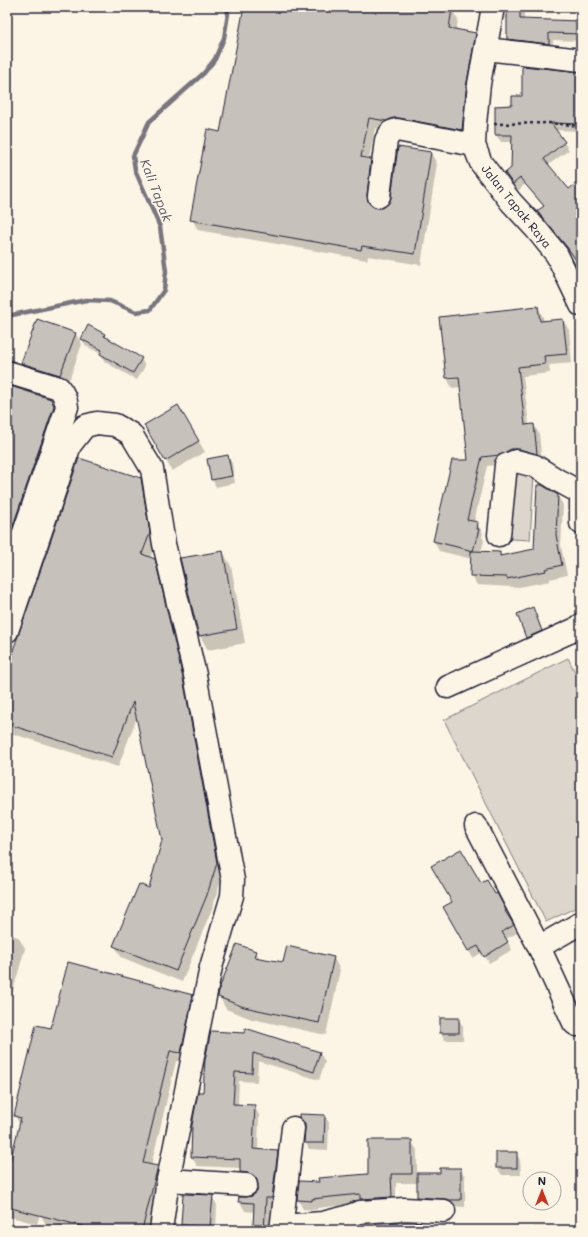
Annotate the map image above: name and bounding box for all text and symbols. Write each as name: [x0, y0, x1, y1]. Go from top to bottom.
water label: Kali Tapak: [137, 156, 177, 225]
street label: Jalan Tapak Raya: [478, 161, 556, 251]
north arrow: [522, 1171, 562, 1211]
text: N: [538, 1173, 546, 1188]

